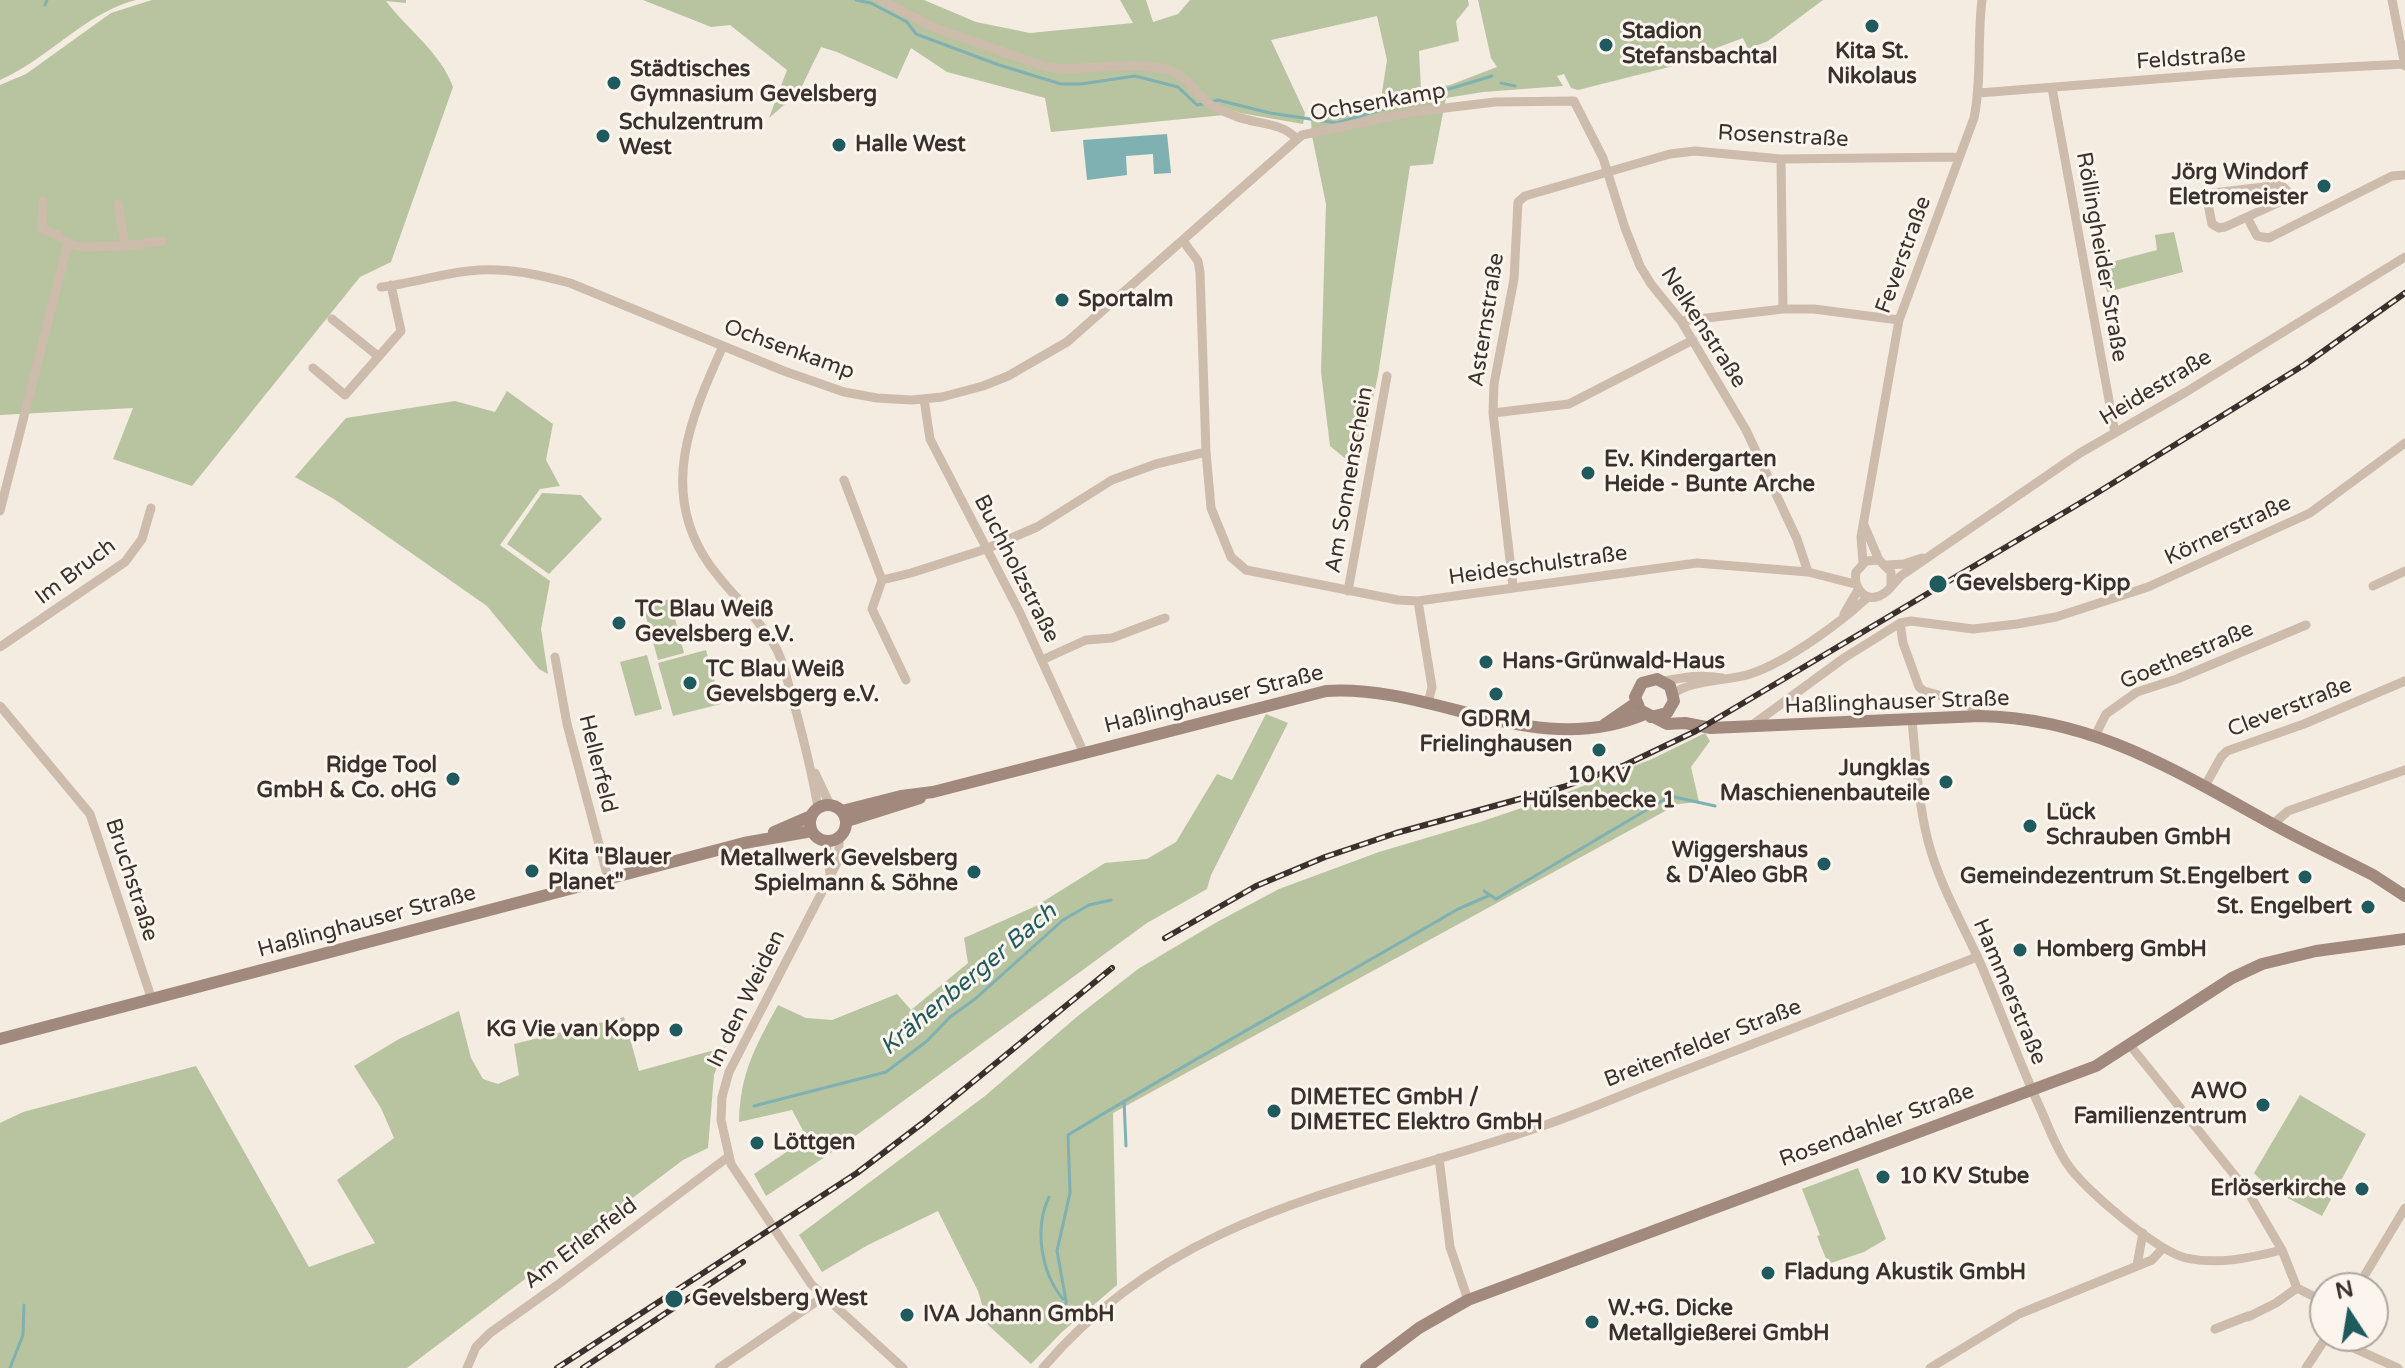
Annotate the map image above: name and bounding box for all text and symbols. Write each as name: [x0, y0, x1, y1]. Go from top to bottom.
marker: Kita St. Nikolaus: [1863, 17, 1881, 35]
place label: Stadion Stefansbachtal: [1622, 19, 1777, 70]
marker: Stadion Stefansbachtal: [1597, 36, 1615, 54]
place label: Kita St. Nikolaus: [1827, 39, 1917, 90]
street label: Feldstraße: [2135, 42, 2247, 76]
place label: Städtisches Gymnasium Gevelsberg: [630, 57, 877, 108]
marker: Städtisches Gymnasium Gevelsberg: [605, 74, 623, 92]
street label: Ochsenkamp: [1308, 78, 1448, 128]
place label: Schulzentrum West: [619, 110, 763, 162]
street label: Rosenstraße: [1717, 120, 1849, 154]
marker: Schulzentrum West: [594, 127, 612, 145]
place label: Halle West: [855, 132, 966, 158]
marker: Halle West: [830, 136, 848, 154]
street label: Röllingheider Straße: [2070, 150, 2132, 364]
place label: Jörg Windorf Eletromeister: [2168, 160, 2308, 212]
marker: Jörg Windorf Eletromeister: [2315, 177, 2333, 195]
street label: Feverstraße: [1871, 193, 1937, 317]
street label: Asternstraße: [1463, 251, 1511, 389]
street label: Nelkenstraße: [1654, 263, 1752, 393]
place label: Sportalm: [1078, 287, 1174, 313]
marker: Sportalm: [1053, 291, 1071, 309]
street label: Ochsenkamp: [720, 314, 858, 386]
street label: Heidestraße: [2095, 344, 2217, 432]
street label: Am Sonnenschein: [1321, 385, 1379, 575]
place label: Ev. Kindergarten Heide - Bunte Arche: [1604, 447, 1815, 498]
marker: Ev. Kindergarten Heide - Bunte Arche: [1579, 464, 1597, 482]
street label: Körnerstraße: [2161, 490, 2295, 572]
street label: Buchholzstraße: [967, 491, 1065, 647]
street label: Im Bruch: [31, 533, 121, 611]
street label: Heideschulstraße: [1447, 540, 1629, 592]
place label: Gevelsberg-Kipp: [1956, 571, 2130, 597]
marker: Gevelsberg-Kipp: [1927, 573, 1949, 595]
place label: TC Blau Weiß Gevelsberg e.V.: [635, 597, 794, 648]
marker: TC Blau Weiß Gevelsberg e.V.: [610, 614, 628, 632]
street label: Goethestraße: [2116, 616, 2258, 696]
place label: Hans-Grünwald-Haus: [1502, 649, 1725, 675]
marker: Hans-Grünwald-Haus: [1477, 653, 1495, 671]
place label: TC Blau Weiß Gevelsbgerg e.V.: [706, 657, 879, 708]
street label: Haßlinghauser Straße: [1102, 660, 1326, 740]
street label: Cleverstraße: [2224, 672, 2356, 744]
marker: TC Blau Weiß Gevelsbgerg e.V.: [681, 674, 699, 692]
marker: GDRM Frielinghausen: [1487, 685, 1505, 703]
street label: Haßlinghauser Straße: [1784, 686, 2010, 720]
place label: GDRM Frielinghausen: [1420, 707, 1572, 758]
street label: Hellerfeld: [572, 712, 622, 816]
marker: 10 KV Hülsenbecke 1: [1590, 741, 1608, 759]
place label: Ridge Tool GmbH & Co. oHG: [257, 753, 437, 804]
place label: Jungklas Maschienenbauteile: [1720, 756, 1930, 808]
place label: 10 KV Hülsenbecke 1: [1522, 763, 1676, 814]
marker: Ridge Tool GmbH & Co. oHG: [444, 770, 462, 788]
marker: Jungklas Maschienenbauteile: [1937, 773, 1955, 791]
place label: Lück Schrauben GmbH: [2046, 800, 2231, 852]
street label: Bruchstraße: [99, 815, 163, 945]
marker: Lück Schrauben GmbH: [2021, 817, 2039, 835]
place label: Wiggershaus & D'Aleo GbR: [1666, 838, 1808, 890]
place label: Kita "Blauer Planet": [548, 845, 671, 896]
place label: Metallwerk Gevelsberg Spielmann & Söhne: [720, 846, 958, 898]
marker: Wiggershaus & D'Aleo GbR: [1815, 855, 1833, 873]
marker: Kita "Blauer Planet": [523, 862, 541, 880]
marker: Metallwerk Gevelsberg Spielmann & Söhne: [965, 863, 983, 881]
place label: Gemeindezentrum St.Engelbert: [1960, 864, 2289, 890]
marker: Gemeindezentrum St.Engelbert: [2296, 868, 2314, 886]
street label: Haßlinghauser Straße: [255, 880, 479, 964]
place label: St. Engelbert: [2217, 894, 2352, 920]
water label: Krähenberger Bach: [875, 898, 1063, 1062]
marker: St. Engelbert: [2359, 898, 2377, 916]
street label: Hammerstraße: [1966, 915, 2052, 1069]
street label: In den Weiden: [702, 926, 792, 1072]
place label: Homberg GmbH: [2036, 937, 2207, 963]
marker: Homberg GmbH: [2011, 941, 2029, 959]
street label: Breitenfelder Straße: [1601, 994, 1805, 1094]
place label: KG Vie van Kopp: [486, 1017, 660, 1043]
marker: KG Vie van Kopp: [667, 1021, 685, 1039]
street label: Rosendahler Straße: [1776, 1078, 1978, 1174]
place label: AWO Familienzentrum: [2073, 1079, 2247, 1130]
place label: DIMETEC GmbH / DIMETEC Elektro GmbH: [1290, 1085, 1543, 1136]
marker: AWO Familienzentrum: [2254, 1096, 2272, 1114]
marker: DIMETEC GmbH / DIMETEC Elektro GmbH: [1265, 1102, 1283, 1120]
place label: Löttgen: [773, 1130, 855, 1156]
marker: Löttgen: [748, 1134, 766, 1152]
place label: 10 KV Stube: [1899, 1164, 2029, 1190]
marker: 10 KV Stube: [1874, 1168, 1892, 1186]
place label: Erlöserkirche: [2210, 1176, 2346, 1202]
marker: Erlöserkirche: [2353, 1180, 2371, 1198]
street label: Am Erlenfeld: [519, 1193, 643, 1295]
place label: Fladung Akustik GmbH: [1784, 1260, 2026, 1286]
marker: Fladung Akustik GmbH: [1759, 1264, 1777, 1282]
north arrow: [2309, 1272, 2389, 1352]
text: N: [2333, 1276, 2356, 1305]
place label: Gevelsberg West: [692, 1286, 868, 1312]
marker: Gevelsberg West: [663, 1288, 685, 1310]
place label: W.+G. Dicke Metallgießerei GmbH: [1608, 1296, 1830, 1348]
place label: IVA Johann GmbH: [923, 1302, 1115, 1328]
marker: IVA Johann GmbH: [898, 1306, 916, 1324]
marker: W.+G. Dicke Metallgießerei GmbH: [1583, 1313, 1601, 1331]

